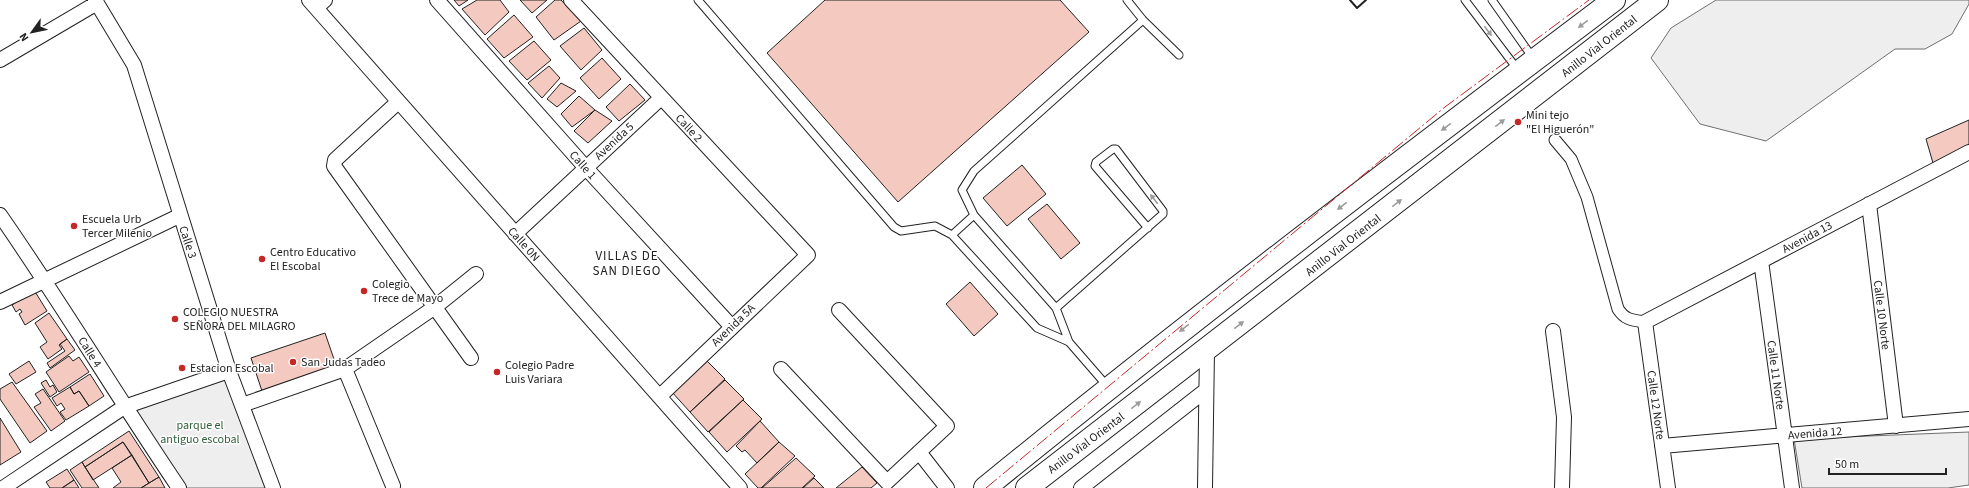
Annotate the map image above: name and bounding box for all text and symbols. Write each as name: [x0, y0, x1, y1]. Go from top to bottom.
street label: Anillo Vial Oriental: [1558, 11, 1641, 81]
north arrow: [12, 12, 52, 52]
one-way arrow: [1578, 19, 1588, 27]
one-way arrow: [1484, 26, 1492, 36]
text: N: [16, 30, 32, 44]
place label: Mini tejo "El Higuerón": [1526, 107, 1594, 138]
street label: Calle 2: [671, 110, 706, 146]
marker: Mini tejo "El Higuerón": [1513, 117, 1523, 127]
street label: Avenida 5: [591, 119, 638, 164]
one-way arrow: [1494, 119, 1505, 128]
one-way arrow: [1440, 123, 1451, 131]
street label: Calle 1: [565, 147, 600, 183]
one-way arrow: [1150, 194, 1158, 205]
one-way arrow: [1392, 199, 1403, 207]
one-way arrow: [1337, 202, 1348, 210]
street label: Anillo Vial Oriental: [1302, 210, 1385, 280]
place label: Escuela Urb Tercer Milenio: [82, 211, 152, 242]
street label: Avenida 13: [1779, 217, 1835, 258]
marker: Escuela Urb Tercer Milenio: [69, 221, 79, 231]
street label: Calle 0N: [504, 223, 544, 265]
street label: Calle 3: [174, 224, 201, 261]
place label: Centro Educativo El Escobal: [270, 244, 356, 275]
district label: VILLAS DE SAN DIEGO: [593, 247, 661, 280]
marker: Centro Educativo El Escobal: [257, 254, 267, 264]
place label: Colegio Trece de Mayo: [372, 276, 443, 307]
street label: Calle 10 Norte: [1869, 279, 1894, 351]
marker: Colegio Trece de Mayo: [359, 286, 369, 296]
street label: Avenida 5A: [708, 300, 759, 351]
place label: COLEGIO NUESTRA SEÑORA DEL MILAGRO: [183, 304, 295, 335]
marker: COLEGIO NUESTRA SEÑORA DEL MILAGRO: [170, 314, 180, 324]
one-way arrow: [1234, 322, 1244, 330]
one-way arrow: [1179, 324, 1190, 333]
street label: Calle 4: [74, 334, 106, 371]
street label: Calle 11 Norte: [1762, 339, 1789, 411]
place label: San Judas Tadeo: [301, 354, 386, 371]
marker: San Judas Tadeo: [288, 357, 298, 367]
place label: Colegio Padre Luis Variara: [505, 357, 574, 388]
place label: Estacion Escobal: [190, 360, 274, 377]
marker: Estacion Escobal: [177, 363, 187, 373]
marker: Colegio Padre Luis Variara: [492, 367, 502, 377]
street label: Calle 12 Norte: [1642, 369, 1669, 441]
one-way arrow: [1130, 400, 1141, 409]
street label: Anillo Vial Oriental: [1044, 409, 1128, 478]
park label: parque el antiguo escobal: [160, 417, 240, 448]
street label: Avenida 12: [1787, 423, 1843, 444]
scale bar: [1829, 450, 1946, 476]
text: 50 m: [1835, 456, 1859, 473]

